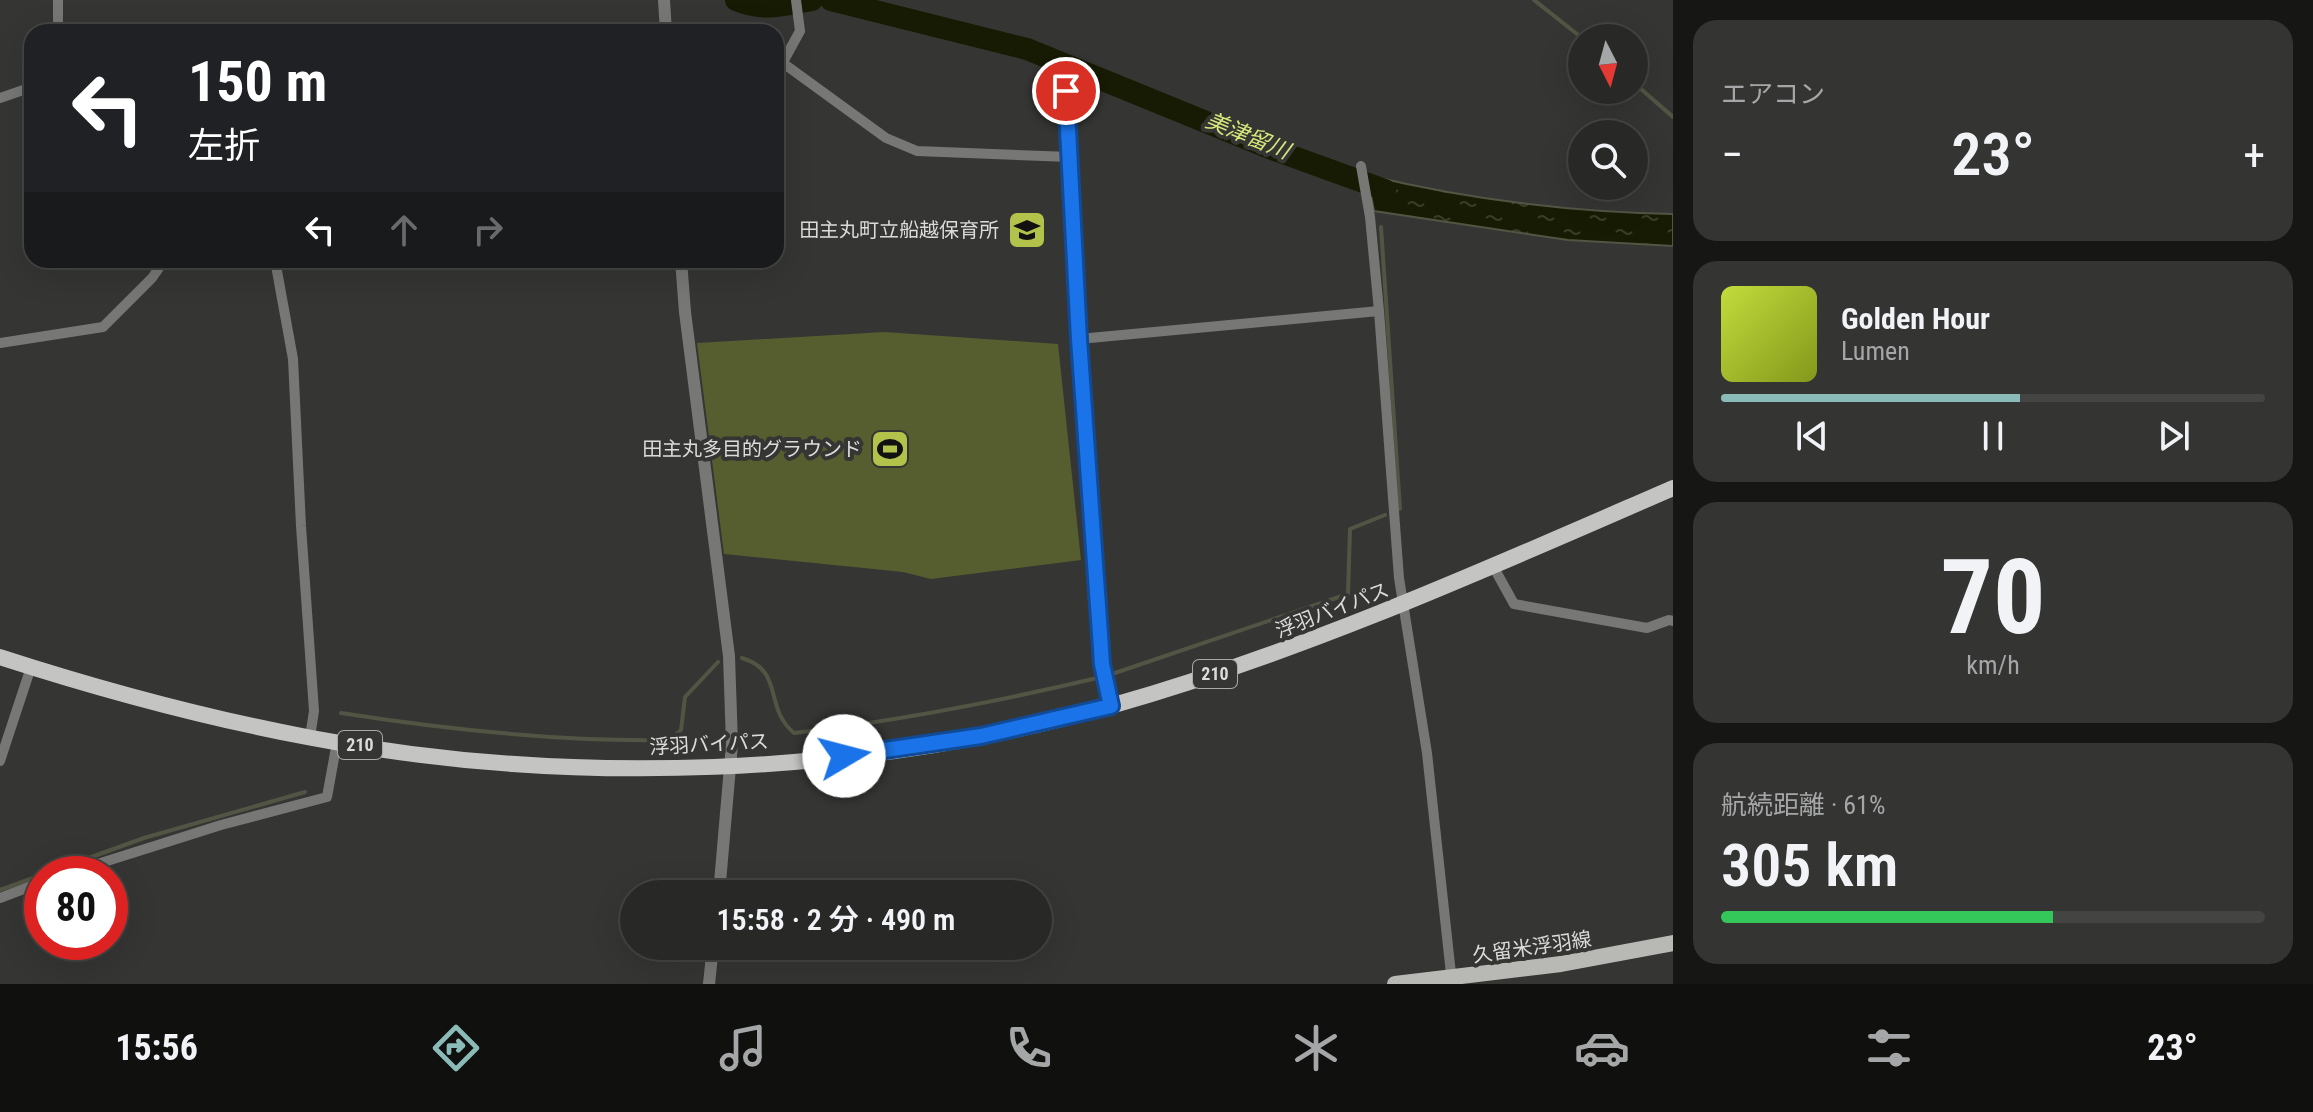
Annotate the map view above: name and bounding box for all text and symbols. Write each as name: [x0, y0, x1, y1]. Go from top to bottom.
north arrow: [1568, 24, 1648, 104]
map controls: [1568, 24, 1648, 200]
text: 150 m: [188, 49, 327, 115]
icon: left: [56, 56, 160, 160]
pin: [1032, 57, 1100, 125]
icon: arrive: [1044, 69, 1088, 113]
text: エアコン: [1721, 79, 1825, 109]
water label: 美津留川: [1202, 107, 1295, 164]
text: 23°: [1951, 119, 2035, 190]
button: search: [1568, 120, 1648, 200]
text: 左折: [188, 125, 260, 167]
text: −: [1721, 129, 1743, 181]
text: +: [2243, 129, 2265, 181]
icon: left: [298, 208, 342, 252]
icon: ahead: [382, 208, 426, 252]
icon: right: [466, 208, 510, 252]
school or university icon: 田主丸町立船越保育所: [1006, 209, 1048, 251]
place label: 田主丸町立船越保育所: [799, 218, 999, 242]
text: Golden Hour: [1841, 301, 1990, 336]
text: Lumen: [1841, 336, 1910, 366]
icon: previous: [1790, 414, 1834, 458]
icon: pause: [1971, 414, 2015, 458]
icon: next: [2152, 414, 2196, 458]
sports icon: 田主丸多目的グラウンド: [869, 428, 911, 470]
place label: 田主丸多目的グラウンド: [642, 437, 862, 461]
text: 70: [1940, 537, 2046, 658]
street label: 浮羽バイパス: [1272, 577, 1392, 643]
text: km/h: [1966, 650, 2020, 680]
road number: 210: [1193, 660, 1237, 688]
position arrow: [802, 714, 886, 798]
street label: 浮羽バイパス: [649, 729, 769, 759]
road number: 210: [338, 731, 382, 759]
text: 航続距離 · 61%: [1721, 790, 1885, 820]
text: 305 km: [1721, 830, 1898, 901]
speed limit sign: 80: [24, 856, 128, 960]
text: 15:58 · 2 分 · 490 m: [717, 902, 955, 937]
street label: 久留米浮羽線: [1471, 927, 1593, 967]
icon: directions: [428, 1020, 484, 1076]
icon: music: [715, 1020, 771, 1076]
icon: phone: [1001, 1020, 1057, 1076]
icon: climate: [1288, 1020, 1344, 1076]
icon: car: [1574, 1020, 1630, 1076]
icon: filters: [1861, 1020, 1917, 1076]
text: 15:56: [115, 1027, 198, 1069]
text: 23°: [2147, 1027, 2198, 1069]

